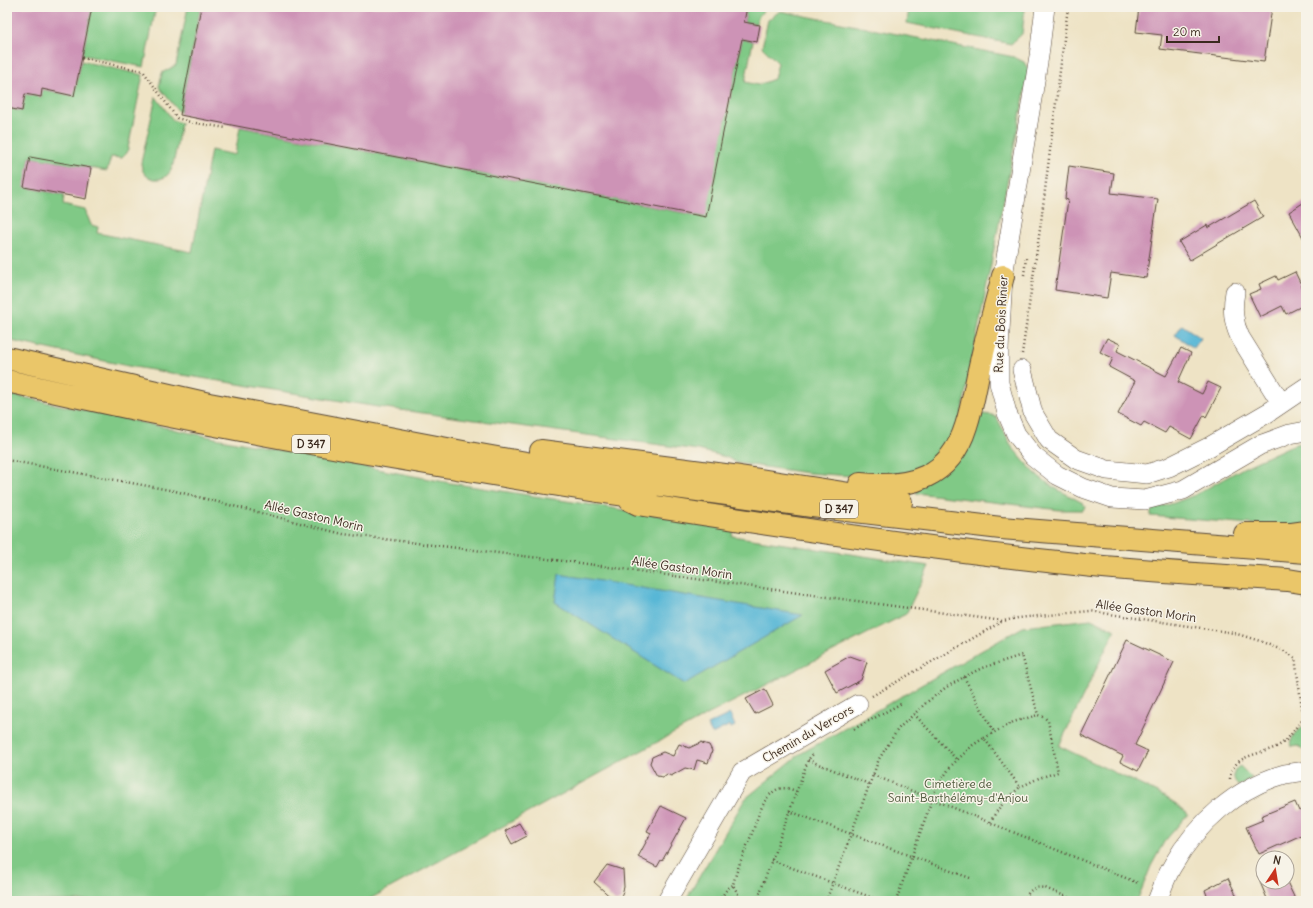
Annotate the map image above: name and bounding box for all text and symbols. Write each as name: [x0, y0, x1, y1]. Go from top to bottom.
scale bar: [1167, 18, 1219, 44]
text: 20 m: [1173, 24, 1201, 39]
street label: Rue du Bois Rinier: [990, 275, 1011, 373]
road number: D 347: [292, 435, 330, 453]
street label: Allée Gaston Morin: [263, 497, 365, 534]
road number: D 347: [820, 500, 858, 518]
street label: Allée Gaston Morin: [631, 553, 733, 582]
street label: Allée Gaston Morin: [1095, 596, 1197, 625]
street label: Chemin du Vercors: [760, 701, 856, 766]
park label: Cimetière de Saint-Barthélémy-d'Anjou: [888, 776, 1028, 805]
north arrow: [1255, 850, 1295, 890]
text: N: [1272, 853, 1282, 868]

